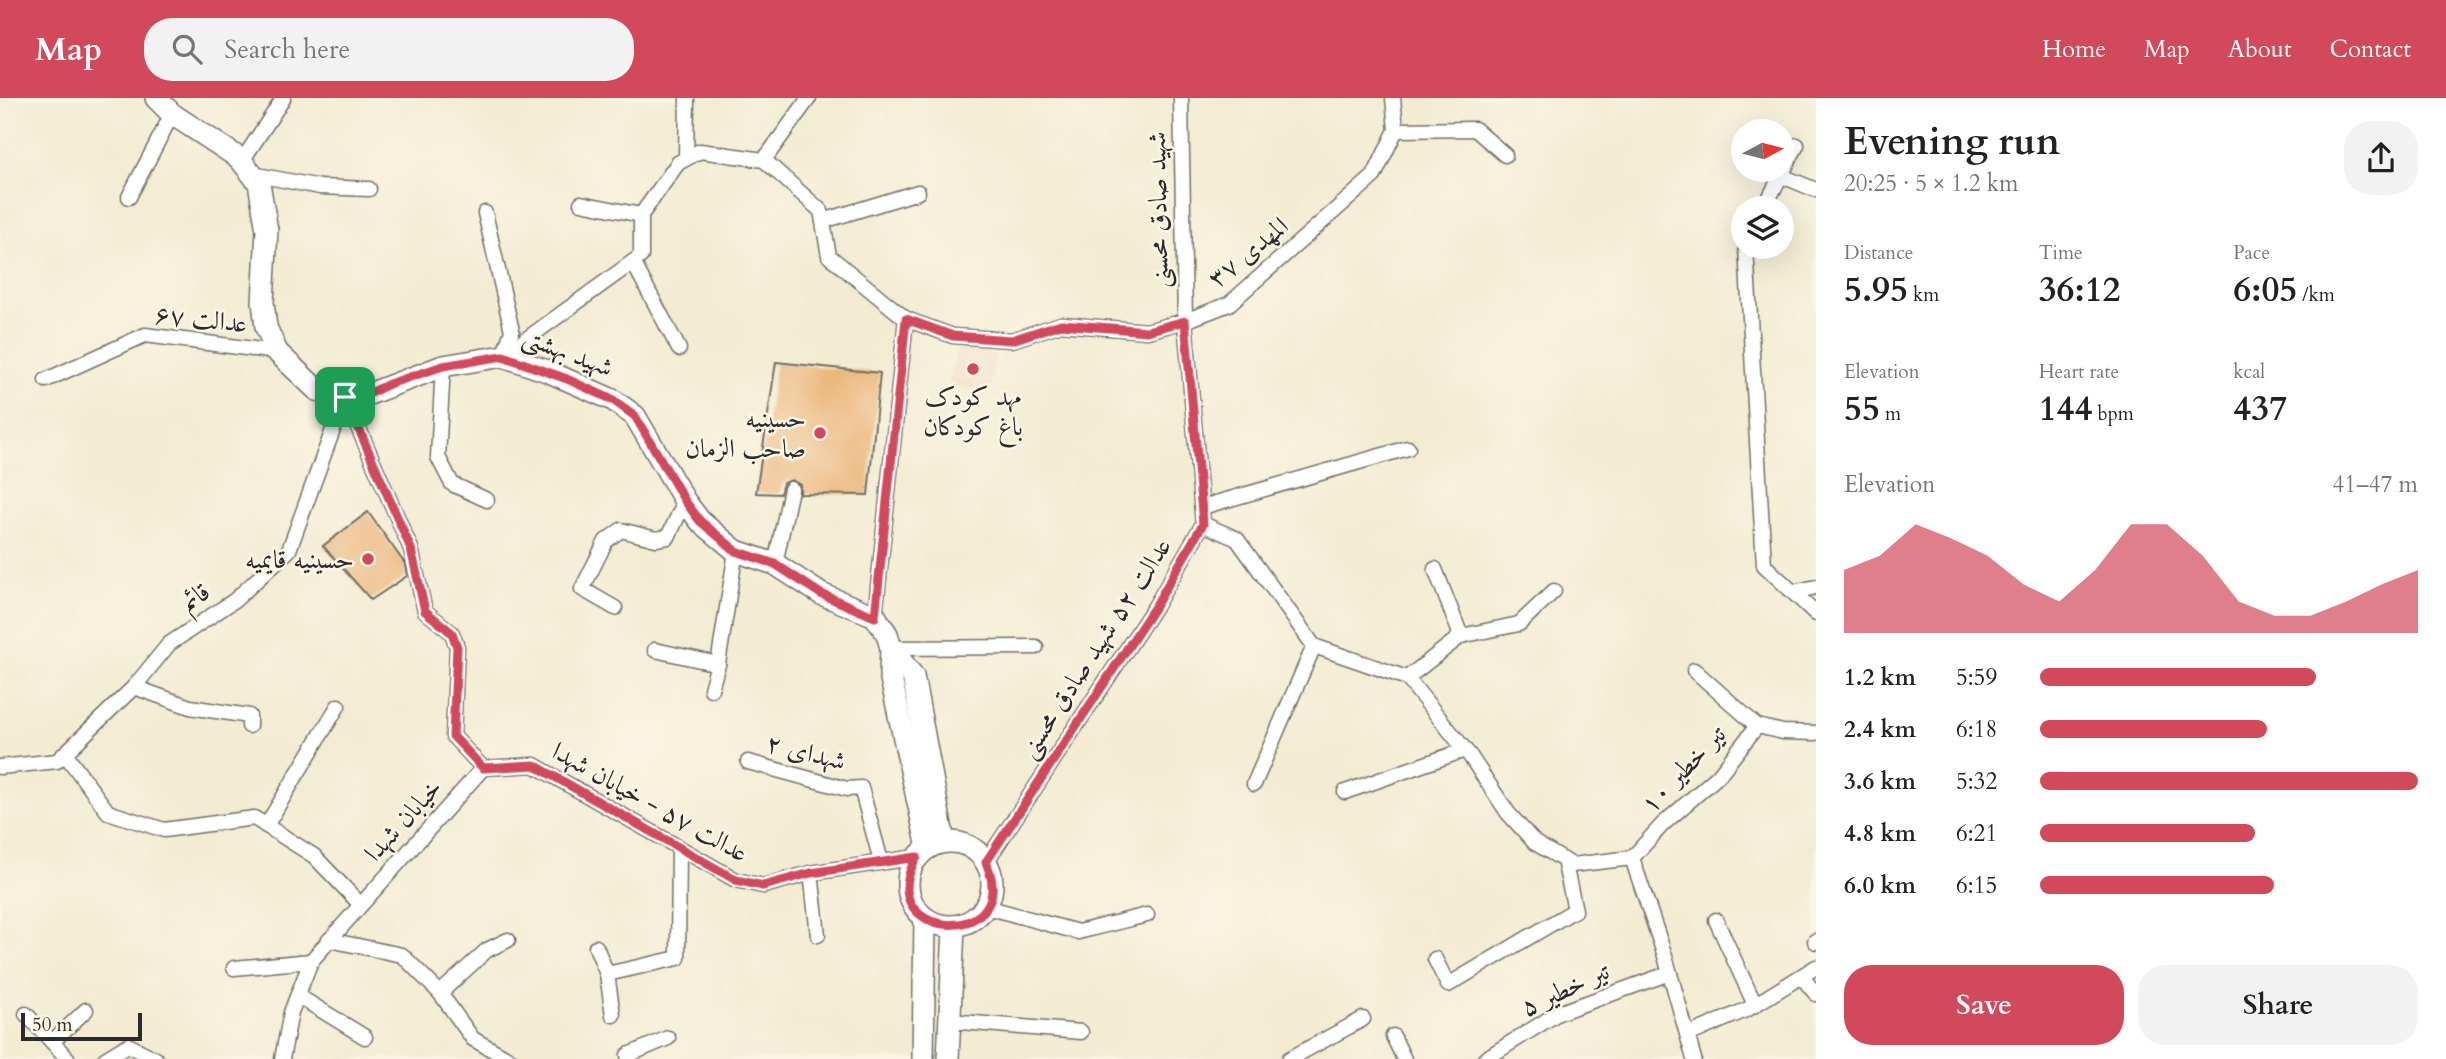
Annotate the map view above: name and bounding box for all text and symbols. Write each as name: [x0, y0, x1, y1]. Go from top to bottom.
search box: [144, 18, 634, 81]
text: Map: [35, 27, 102, 72]
icon: search: [168, 30, 206, 68]
text: Search here: [224, 32, 350, 67]
text: Home: [2042, 33, 2106, 66]
text: Map: [2144, 33, 2190, 66]
text: About: [2228, 33, 2292, 66]
text: Contact: [2330, 33, 2411, 66]
text: Evening run: [1844, 116, 2060, 168]
north arrow: [1731, 119, 1794, 182]
map controls: [1731, 119, 1794, 259]
button: share: [2344, 121, 2418, 195]
street label: شهید صادق محسنی: [1139, 131, 1178, 289]
text: 20:25 · 5 × 1.2 km: [1844, 168, 2018, 199]
button: layers: [1731, 196, 1794, 259]
street label: المهدی ۳۷: [1200, 209, 1296, 295]
text: Distance: [1844, 240, 1913, 266]
text: Time: [2039, 240, 2083, 266]
text: Pace: [2233, 240, 2270, 266]
text: 5.95: [1844, 266, 1908, 314]
text: 36:12: [2039, 266, 2121, 314]
text: 6:05: [2233, 266, 2297, 314]
text: km: [1908, 282, 1939, 308]
text: /km: [2297, 282, 2335, 308]
street label: عدالت ۶۷: [153, 297, 249, 341]
street label: شهید بهشتی: [517, 319, 618, 386]
text: Elevation: [1844, 359, 1919, 385]
text: Heart rate: [2039, 359, 2119, 385]
text: kcal: [2233, 359, 2265, 385]
marker: مهد کودک باغ کودکان: [965, 361, 981, 377]
pin: [315, 367, 375, 427]
icon: arrive: [326, 378, 364, 416]
place label: مهد کودک باغ کودکان: [923, 379, 1023, 448]
text: 55: [1844, 385, 1880, 433]
text: 144: [2039, 385, 2092, 433]
text: 437: [2233, 385, 2287, 433]
place label: حسینیه صاحب الزمان: [685, 401, 806, 466]
text: m: [1880, 401, 1901, 427]
text: bpm: [2092, 401, 2134, 427]
marker: حسینیه صاحب الزمان: [812, 425, 828, 441]
text: Elevation: [1844, 469, 1935, 500]
text: 41–47 m: [2333, 469, 2418, 500]
street label: عدالت ۵۲ شهید صادق محسنی: [1010, 531, 1180, 766]
place label: حسینیه قایمیه: [245, 542, 354, 577]
marker: حسینیه قایمیه: [360, 551, 376, 567]
street label: قائم: [173, 574, 220, 624]
text: 1.2 km: [1844, 662, 1916, 693]
text: 5:59: [1956, 662, 1997, 693]
text: 2.4 km: [1844, 714, 1916, 745]
text: 6:18: [1956, 714, 1997, 745]
street label: تیر خطیر ۱۰: [1632, 717, 1734, 820]
street label: شهدای ۲: [763, 725, 849, 779]
street label: عدالت ۵۷ - خیابان شهدا: [546, 734, 754, 870]
text: 3.6 km: [1844, 766, 1916, 797]
text: 5:32: [1956, 766, 1997, 797]
street label: خیابان شهدا: [356, 771, 450, 869]
text: 4.8 km: [1844, 818, 1916, 849]
text: 6:21: [1956, 818, 1997, 849]
text: 6.0 km: [1844, 870, 1916, 901]
text: 6:15: [1956, 870, 1997, 901]
street label: تیر خطیر ۵: [1515, 953, 1616, 1025]
button: Save: [1844, 965, 2124, 1045]
button: Share: [2138, 965, 2418, 1045]
scale bar: [21, 1010, 142, 1042]
text: 50 m: [32, 1012, 73, 1038]

